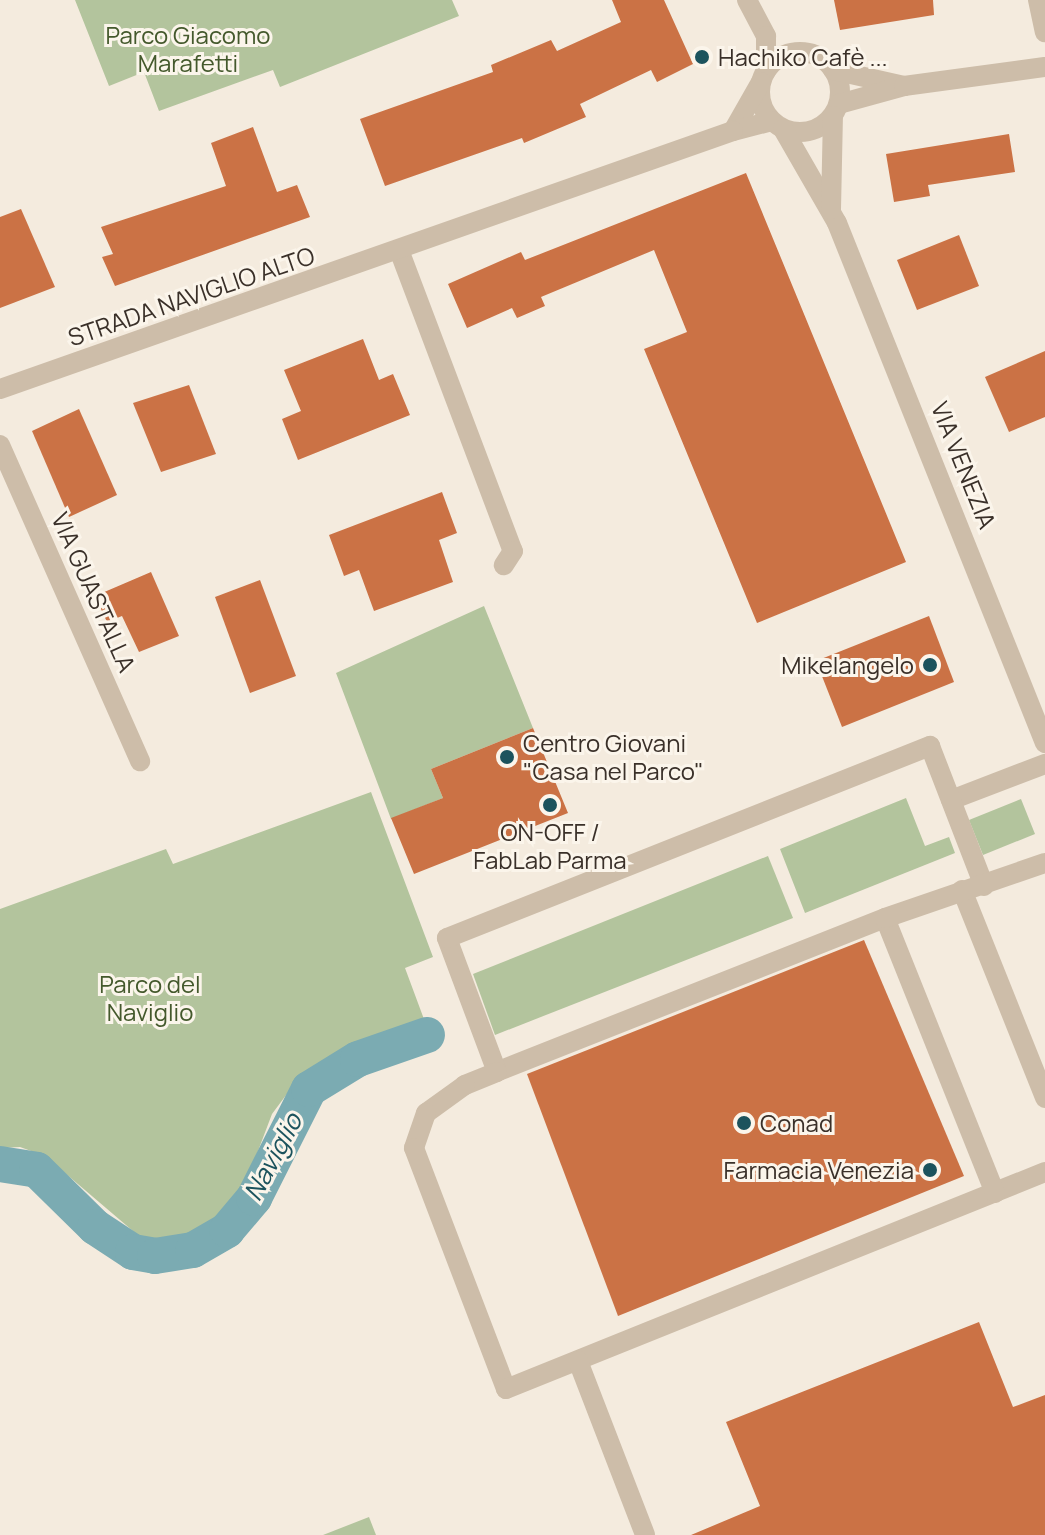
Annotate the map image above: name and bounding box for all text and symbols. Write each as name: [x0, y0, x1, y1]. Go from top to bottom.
park label: Parco Giacomo Marafetti: [105, 21, 271, 77]
place label: Hachiko Cafè ...: [718, 43, 888, 71]
marker: Hachiko Cafè ...: [693, 48, 711, 66]
street label: STRADA NAVIGLIO ALTO: [64, 240, 318, 352]
street label: VIA VENEZIA: [926, 398, 1002, 532]
street label: VIA GUASTALLA: [46, 508, 142, 676]
place label: Mikelangelo: [781, 651, 914, 679]
marker: Mikelangelo: [921, 656, 939, 674]
place label: Centro Giovani "Casa nel Parco": [523, 729, 704, 785]
marker: Centro Giovani "Casa nel Parco": [498, 748, 516, 766]
marker: ON-OFF / FabLab Parma: [541, 796, 559, 814]
place label: ON-OFF / FabLab Parma: [473, 818, 627, 874]
park label: Parco del Naviglio: [99, 970, 201, 1026]
water label: Naviglio: [237, 1108, 309, 1206]
place label: Conad: [760, 1109, 833, 1137]
marker: Conad: [735, 1114, 753, 1132]
place label: Farmacia Venezia: [724, 1156, 914, 1184]
marker: Farmacia Venezia: [921, 1161, 939, 1179]

